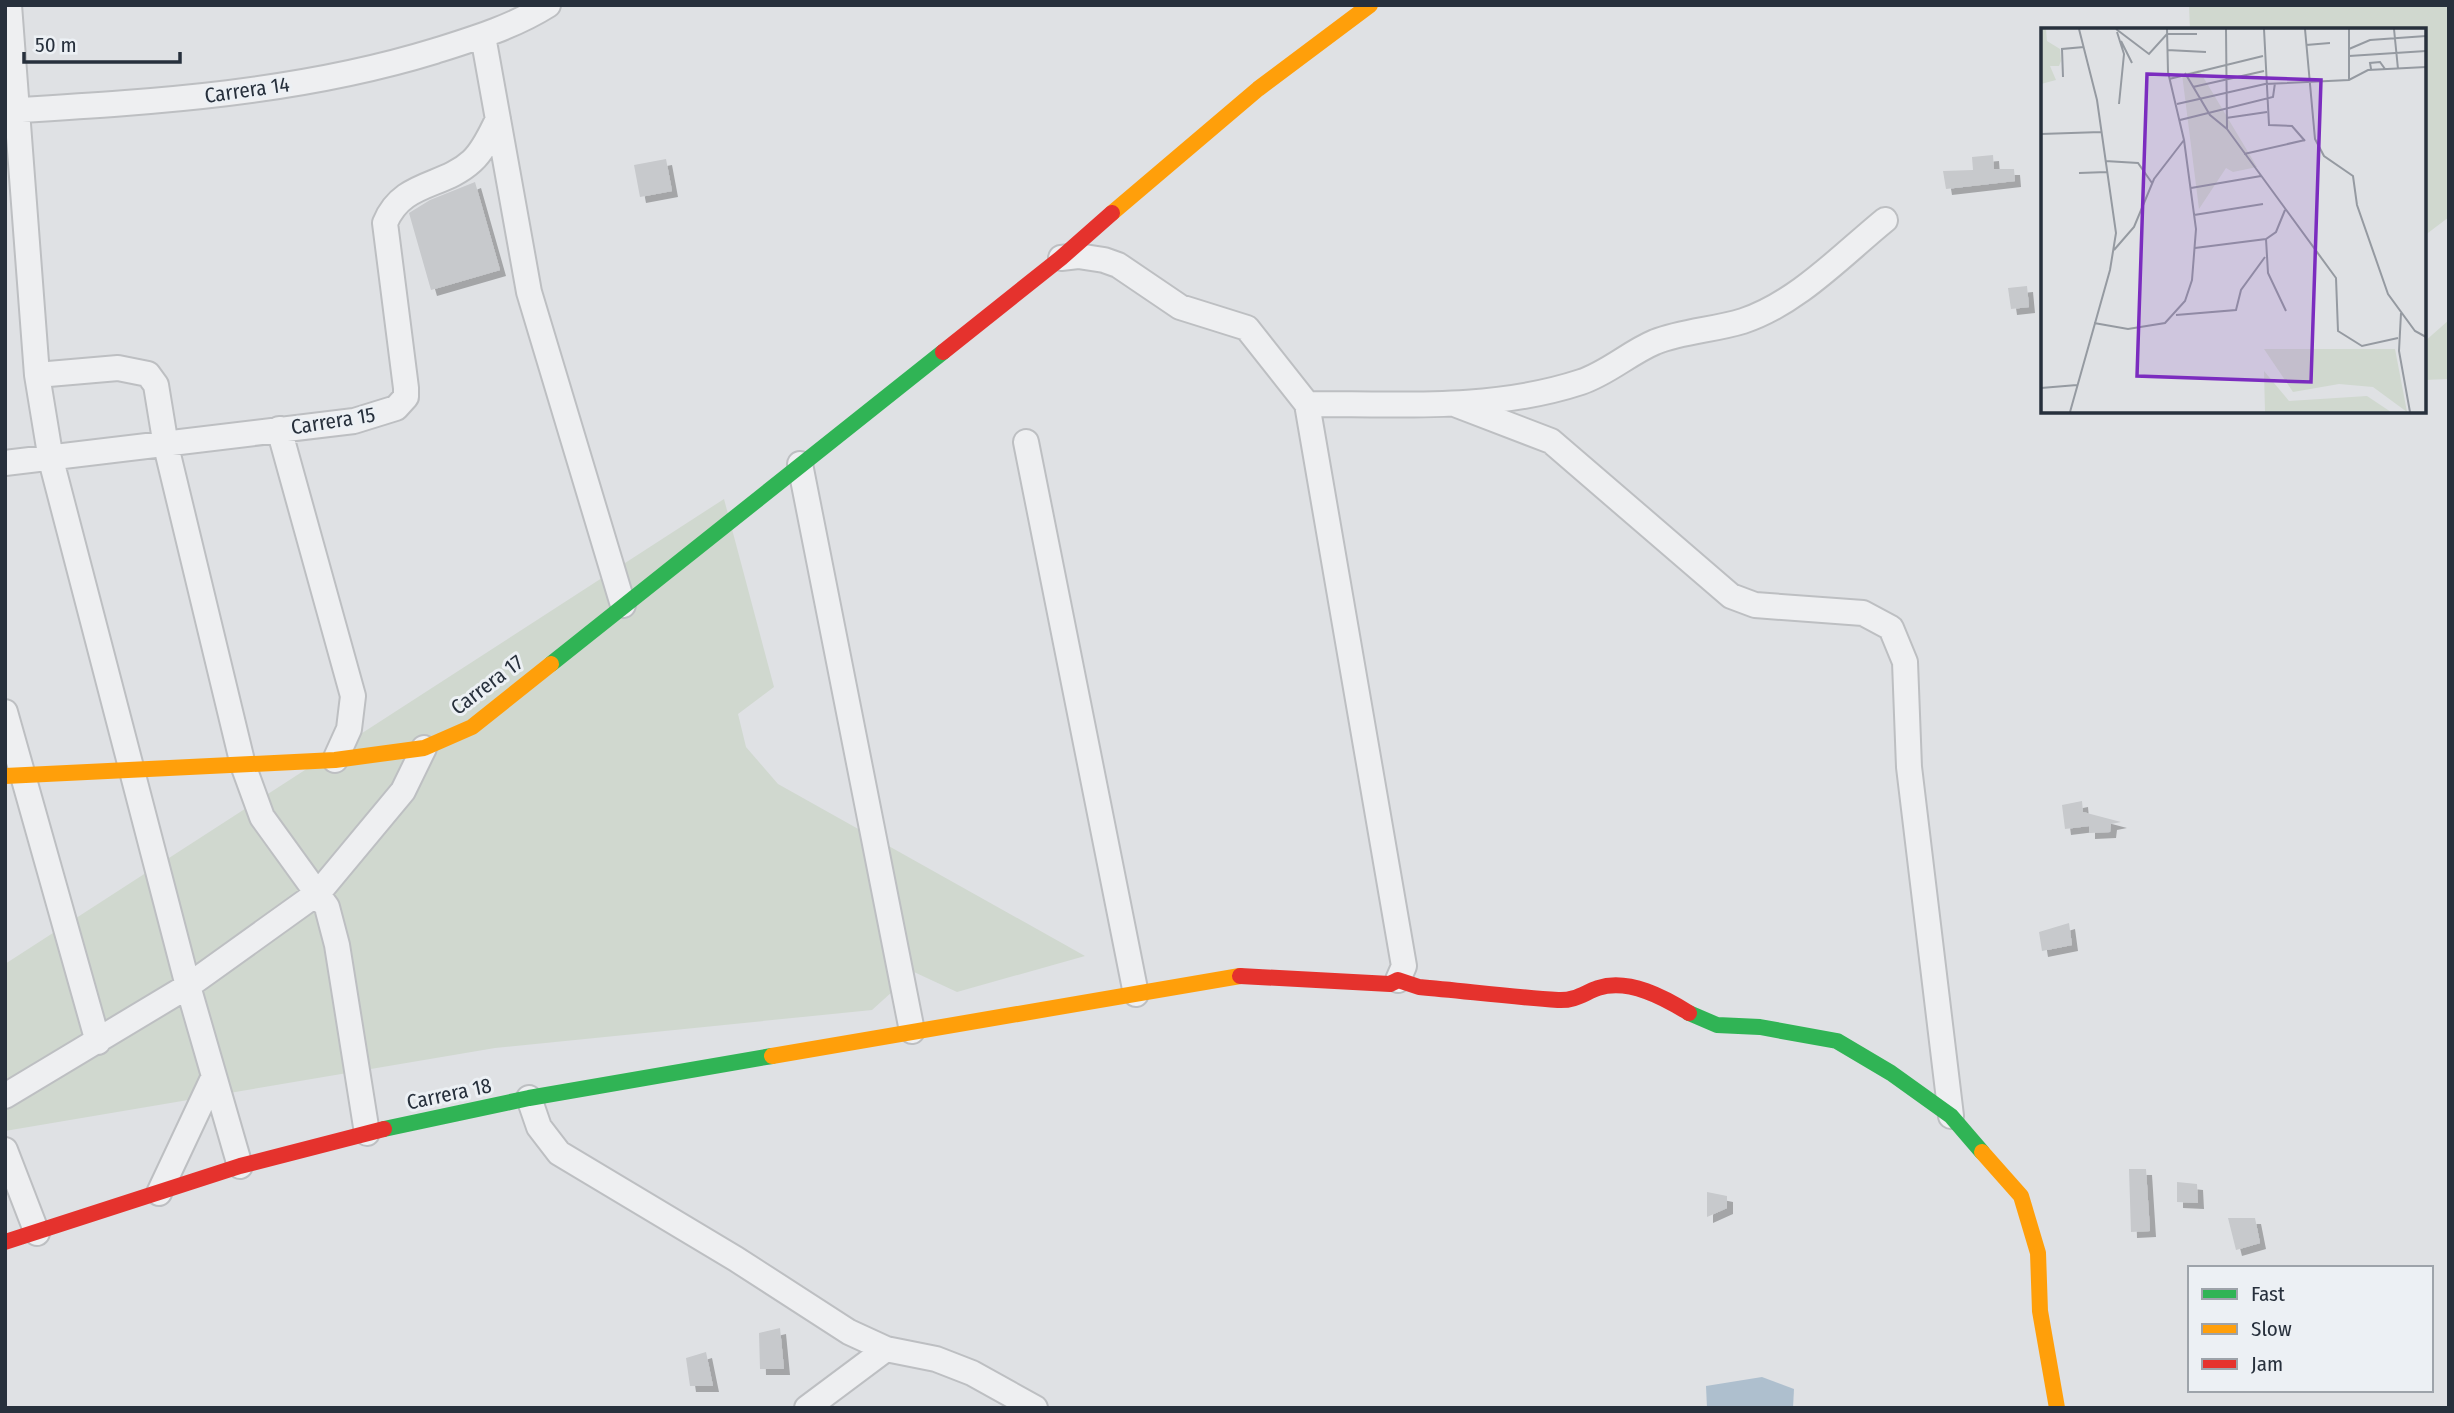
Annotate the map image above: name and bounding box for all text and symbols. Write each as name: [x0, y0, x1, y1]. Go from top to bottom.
scale bar: [24, 21, 180, 65]
inset map: [2041, 28, 2426, 413]
text: 50 m: [35, 32, 77, 58]
street label: Carrera 14: [203, 71, 291, 109]
street label: Carrera 15: [289, 402, 377, 440]
street label: Carrera 17: [446, 649, 528, 721]
street label: Carrera 18: [404, 1072, 494, 1116]
legend: [2188, 1266, 2433, 1392]
text: Fast: [2251, 1281, 2285, 1307]
text: Slow: [2251, 1316, 2292, 1342]
text: Jam: [2251, 1351, 2283, 1377]

